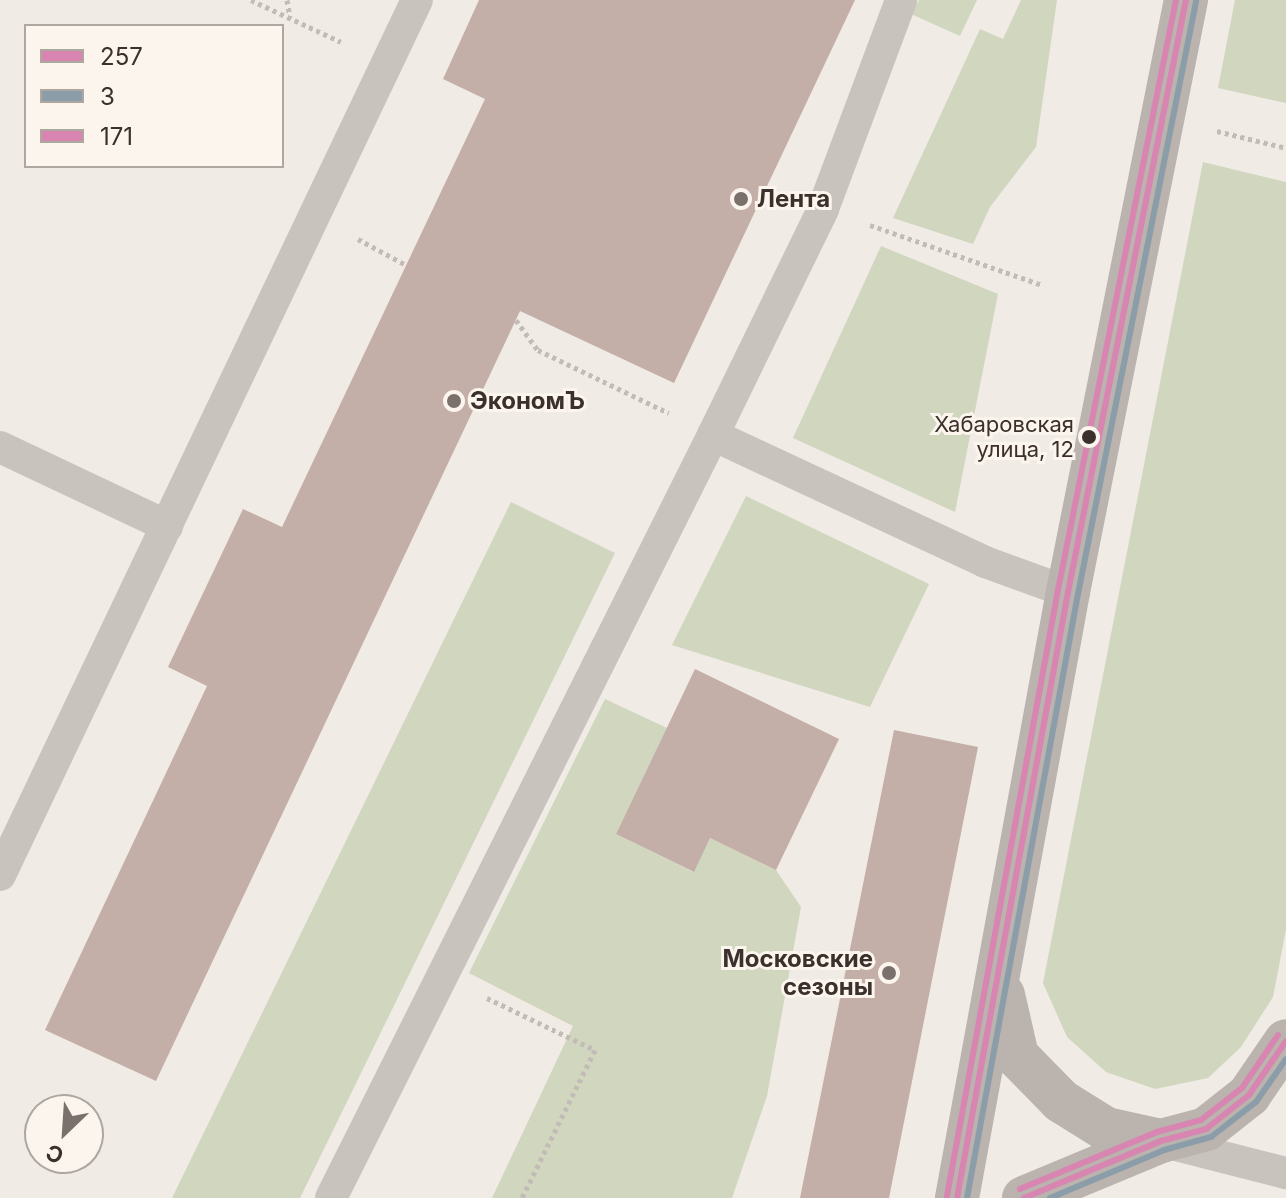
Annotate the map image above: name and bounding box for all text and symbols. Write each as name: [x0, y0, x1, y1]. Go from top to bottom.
legend: [24, 24, 284, 168]
text: 257: [100, 42, 143, 71]
text: 3: [100, 82, 115, 111]
text: 171: [100, 122, 133, 151]
place label: Лента: [757, 185, 830, 213]
marker: Лента: [732, 190, 750, 208]
place label: ЭкономЪ: [470, 387, 585, 415]
marker: ЭкономЪ: [445, 392, 463, 410]
place label: Хабаровская улица, 12: [934, 411, 1074, 462]
marker: Хабаровская улица, 12: [1081, 429, 1097, 445]
place label: Московские сезоны: [722, 945, 873, 1001]
marker: Московские сезоны: [880, 964, 898, 982]
north arrow: [24, 1094, 104, 1174]
text: С: [42, 1139, 68, 1169]

